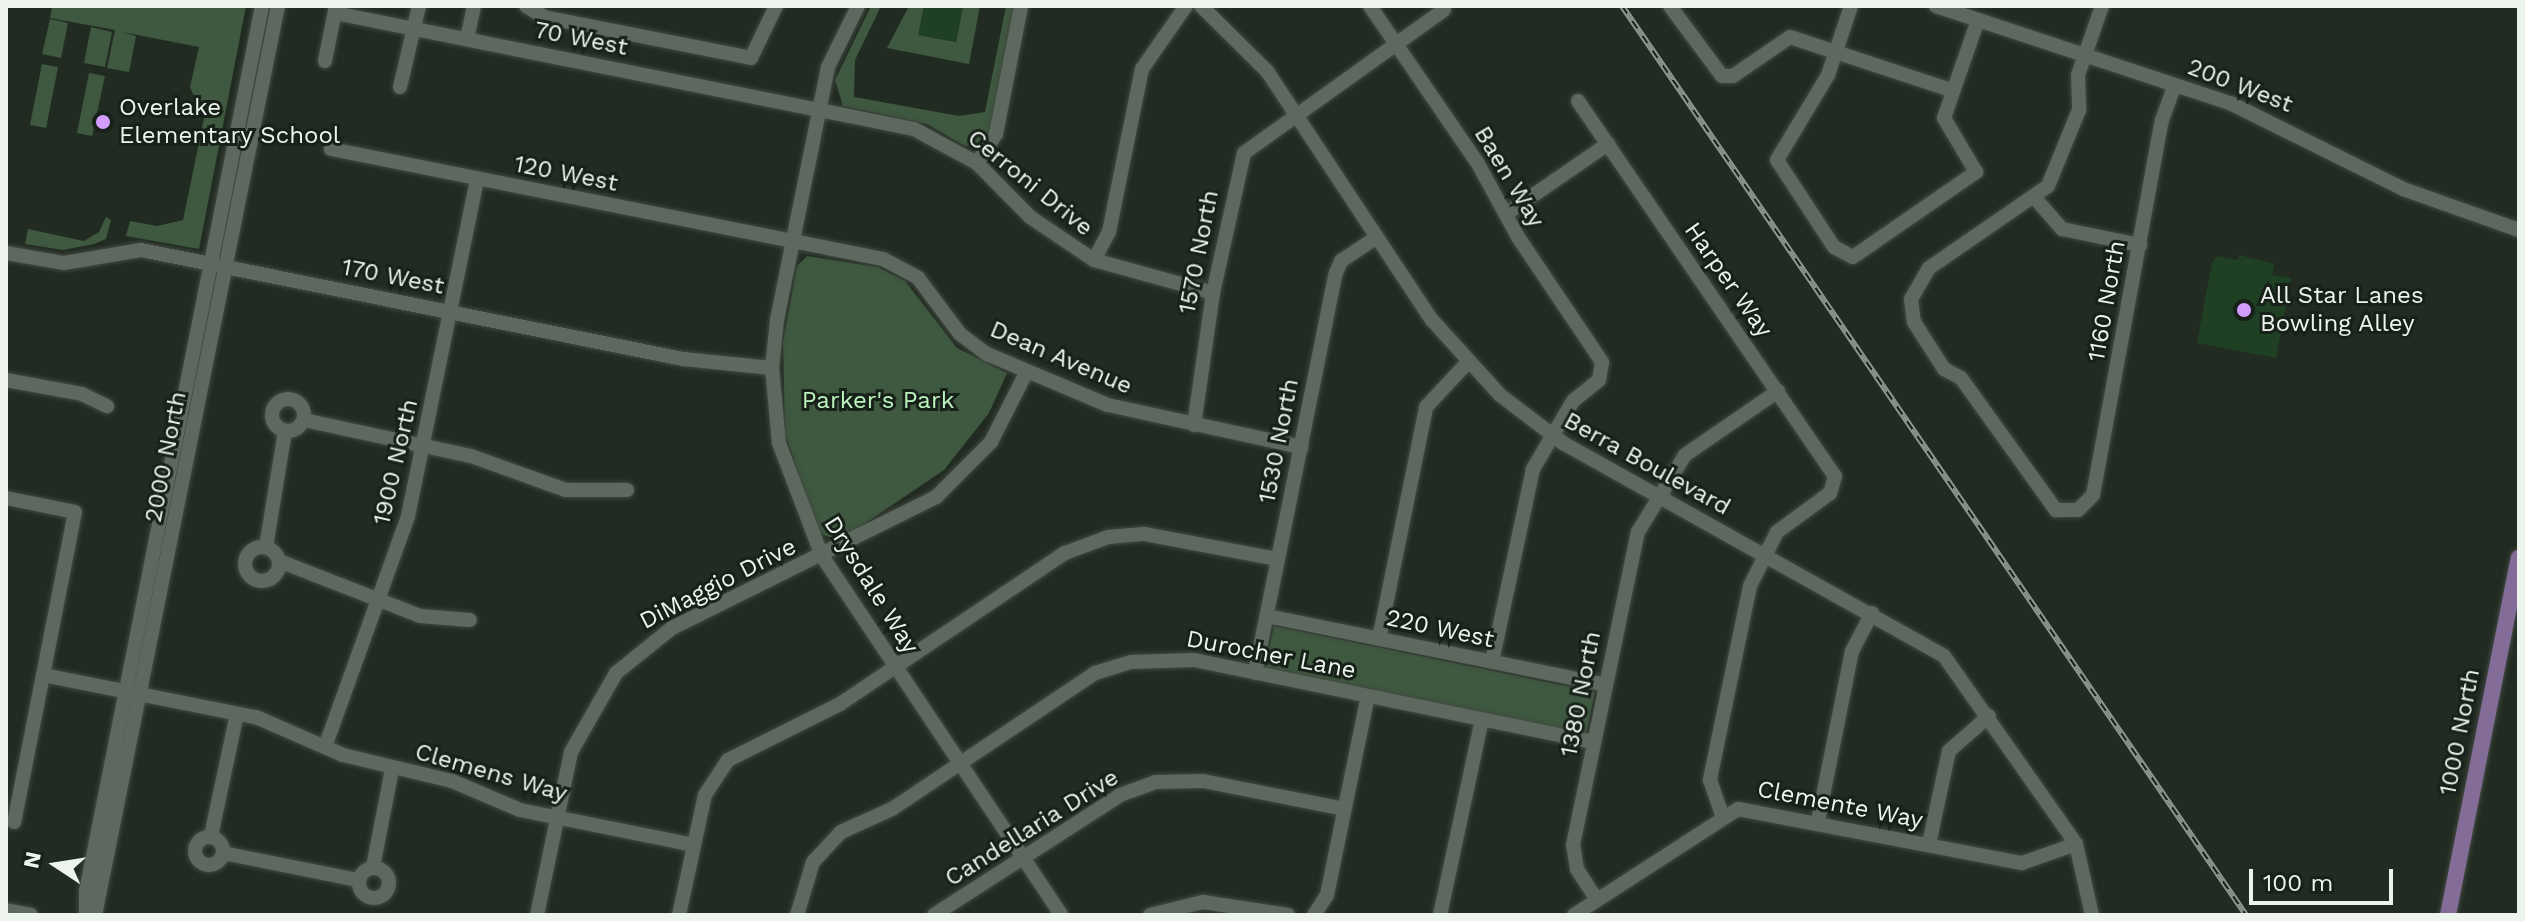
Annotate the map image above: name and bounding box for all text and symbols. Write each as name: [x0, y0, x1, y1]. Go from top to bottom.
street label: 70 West: [532, 16, 630, 62]
street label: 200 West: [2183, 53, 2297, 119]
place label: Overlake Elementary School: [119, 94, 341, 150]
marker: Overlake Elementary School: [94, 113, 112, 131]
street label: Baen Way: [1467, 121, 1551, 233]
street label: Cerroni Drive: [961, 124, 1099, 242]
street label: 120 West: [512, 150, 620, 198]
street label: 1570 North: [1173, 188, 1225, 316]
street label: Harper Way: [1677, 216, 1779, 344]
street label: 1160 North: [2082, 238, 2132, 364]
street label: 170 West: [339, 253, 447, 301]
place label: All Star Lanes Bowling Alley: [2260, 282, 2425, 338]
marker: All Star Lanes Bowling Alley: [2235, 301, 2253, 319]
street label: Dean Avenue: [985, 315, 1137, 401]
street label: 1530 North: [1253, 376, 1305, 506]
park label: Parker's Park: [802, 387, 954, 415]
street label: 2000 North: [139, 389, 193, 525]
street label: 1900 North: [368, 396, 424, 528]
street label: Berra Boulevard: [1558, 406, 1736, 522]
street label: Drysdale Way: [817, 511, 925, 659]
street label: DiMaggio Drive: [635, 532, 801, 636]
street label: 220 West: [1383, 603, 1497, 655]
street label: Durocher Lane: [1183, 624, 1359, 686]
street label: 1380 North: [1555, 629, 1607, 759]
street label: 1000 North: [2434, 666, 2486, 798]
street label: Clemens Way: [411, 737, 571, 809]
street label: Candellaria Drive: [940, 763, 1124, 893]
street label: Clemente Way: [1755, 775, 1925, 835]
north arrow: [16, 825, 96, 905]
text: N: [18, 849, 46, 870]
scale bar: [2253, 853, 2397, 903]
text: 100 m: [2263, 869, 2333, 897]

